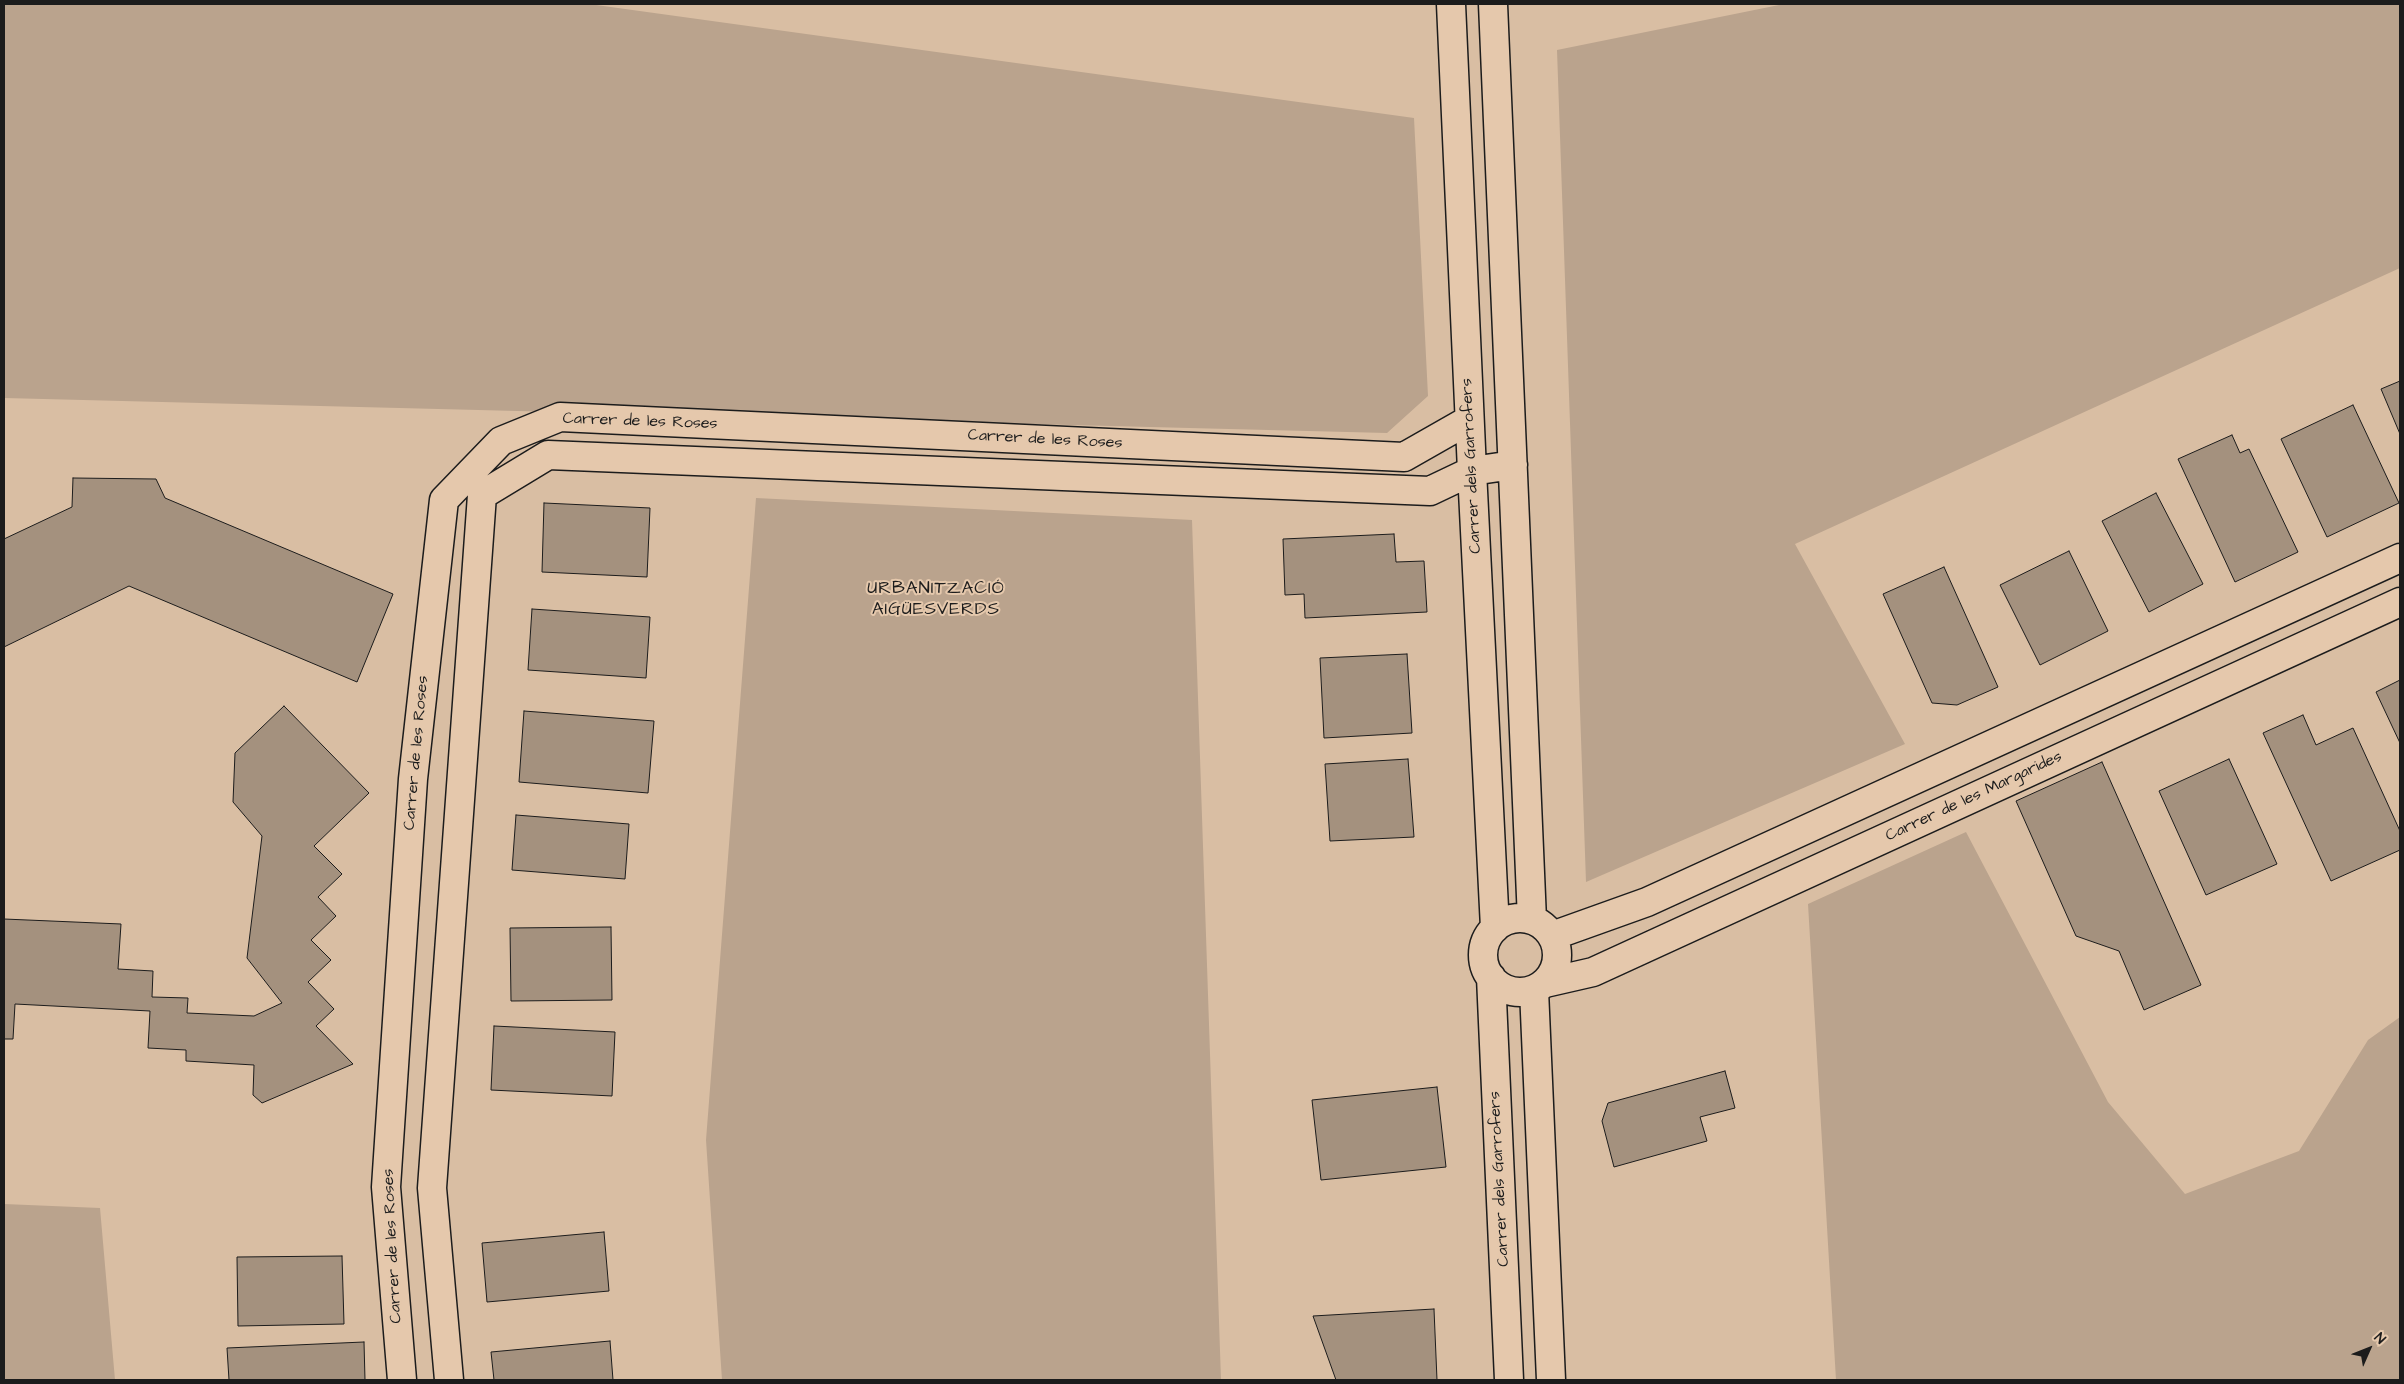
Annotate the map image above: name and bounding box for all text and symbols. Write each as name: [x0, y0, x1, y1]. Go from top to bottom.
street label: Carrer dels Garrofers: [1458, 378, 1486, 554]
street label: Carrer de les Roses: [562, 410, 718, 434]
street label: Carrer de les Roses: [967, 426, 1123, 454]
district label: URBANITZACIÓ AIGÜESVERDS: [866, 578, 1006, 620]
street label: Carrer de les Roses: [401, 675, 433, 831]
street label: Carrer de les Margarides: [1883, 748, 2065, 846]
street label: Carrer dels Garrofers: [1486, 1091, 1514, 1267]
street label: Carrer de les Roses: [379, 1168, 407, 1324]
north arrow: [2344, 1324, 2394, 1374]
text: N: [2370, 1328, 2390, 1349]

